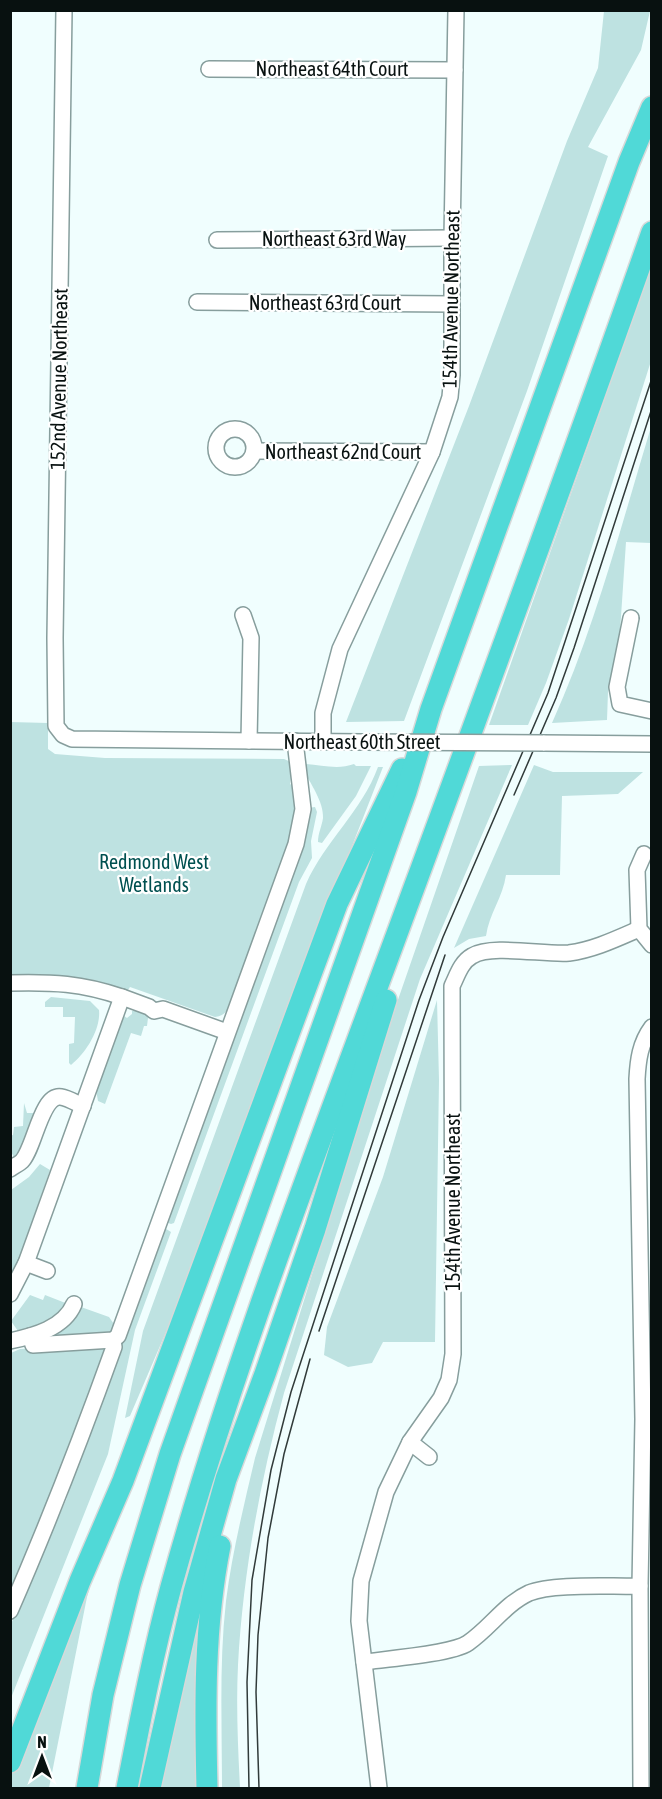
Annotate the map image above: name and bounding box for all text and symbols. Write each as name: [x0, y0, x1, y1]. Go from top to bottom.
street label: Northeast 64th Court: [256, 57, 409, 80]
street label: 154th Avenue Northeast: [437, 210, 464, 388]
street label: Northeast 63rd Way: [262, 227, 406, 250]
street label: 152nd Avenue Northeast: [45, 288, 72, 470]
street label: Northeast 63rd Court: [249, 291, 402, 314]
street label: Northeast 62nd Court: [265, 440, 422, 463]
street label: Northeast 60th Street: [283, 730, 441, 753]
park label: Redmond West Wetlands: [99, 850, 209, 896]
street label: 154th Avenue Northeast: [441, 1113, 464, 1291]
north arrow: [12, 1727, 72, 1787]
text: N: [37, 1733, 47, 1751]

